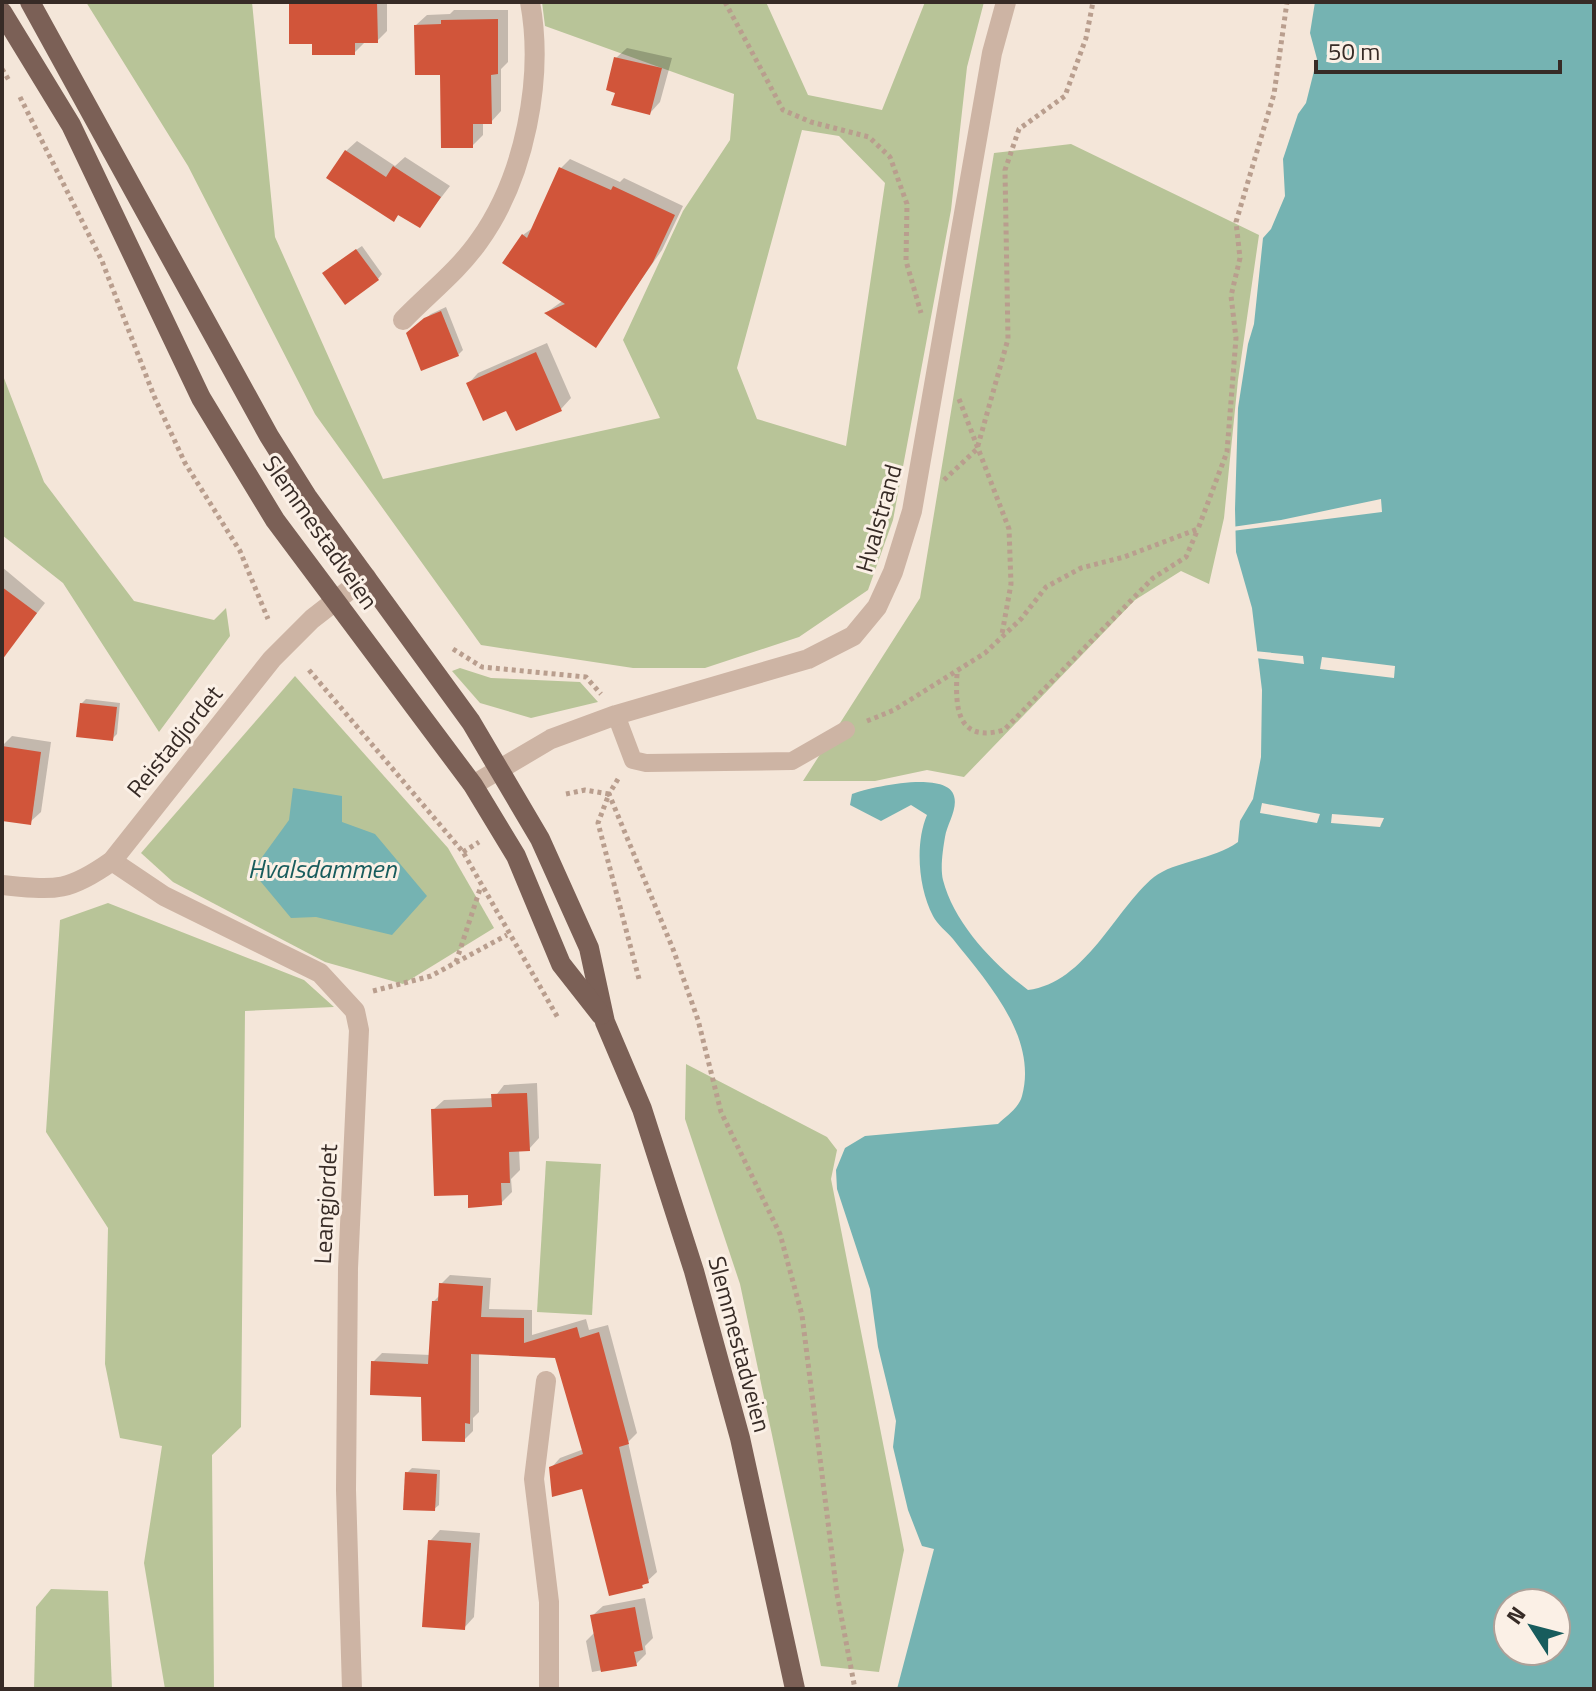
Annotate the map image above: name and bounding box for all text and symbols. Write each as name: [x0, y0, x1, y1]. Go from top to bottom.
scale bar: [1316, 24, 1560, 74]
text: 50 m: [1328, 33, 1380, 69]
street label: Slemmestadveien: [254, 448, 388, 616]
street label: Hvalstrand: [845, 460, 911, 576]
street label: Reistadjordet: [117, 677, 231, 805]
water label: Hvalsdammen: [248, 849, 397, 888]
street label: Leangjordet: [304, 1142, 346, 1265]
street label: Slemmestadveien: [699, 1252, 781, 1436]
north arrow: [1492, 1587, 1572, 1667]
text: N: [1498, 1599, 1534, 1631]

